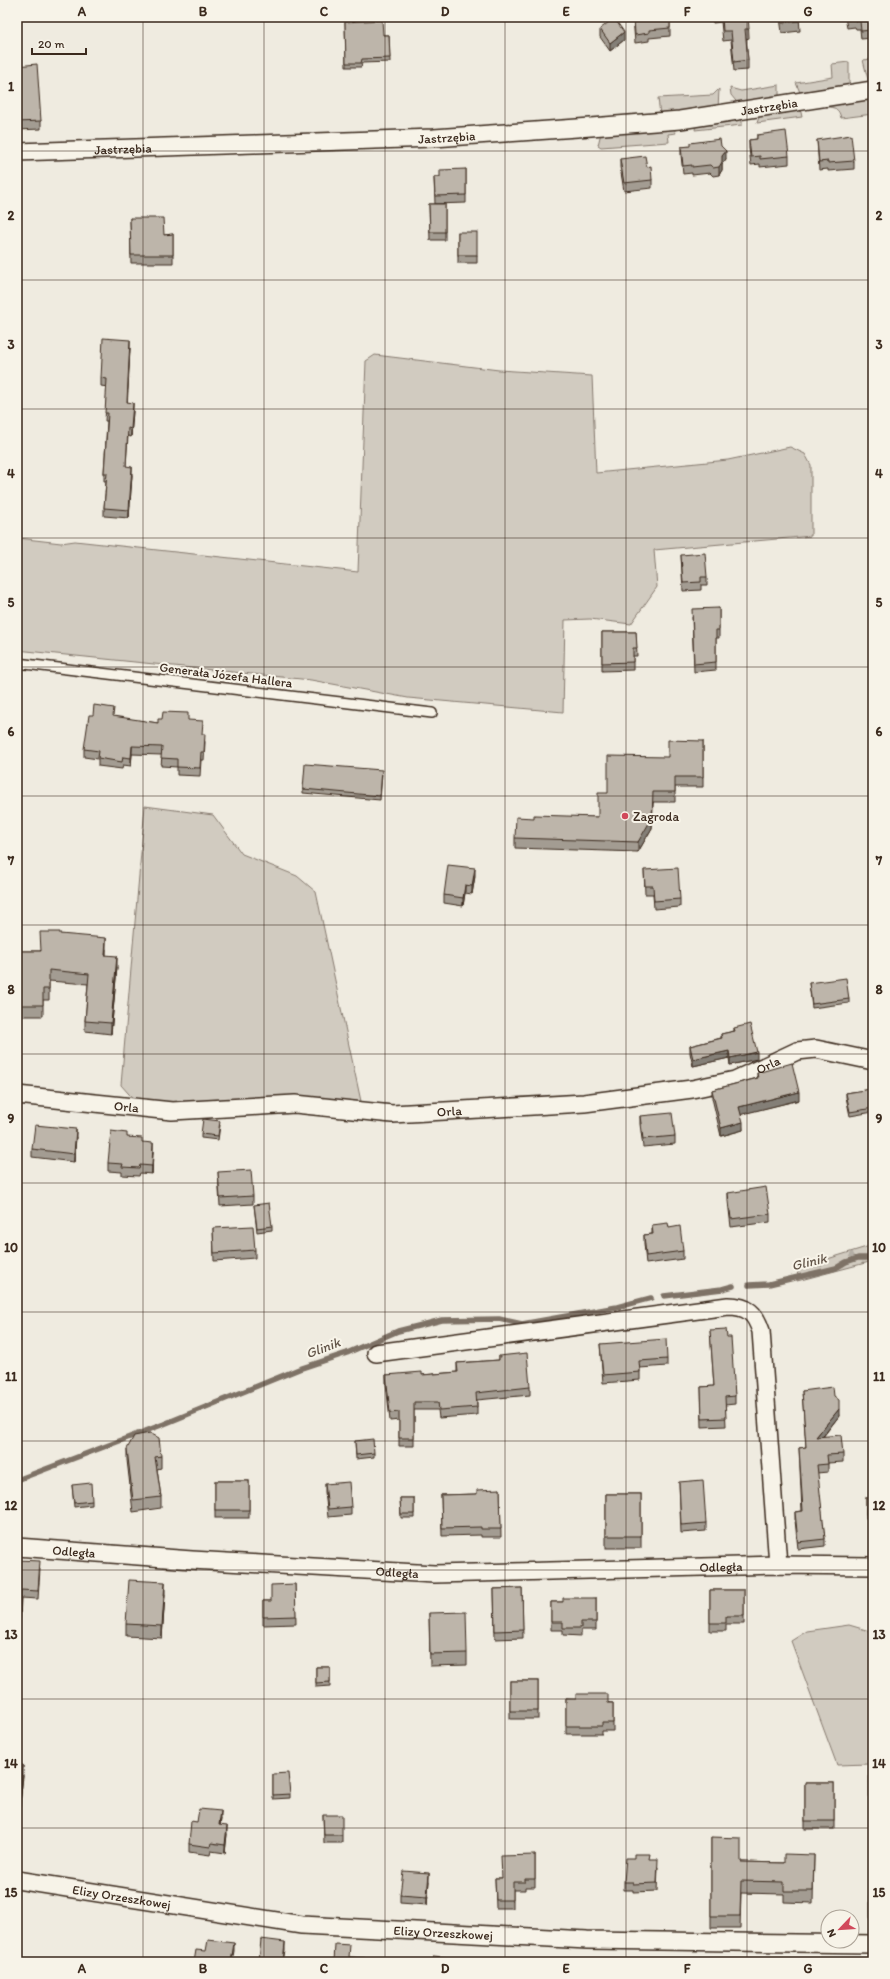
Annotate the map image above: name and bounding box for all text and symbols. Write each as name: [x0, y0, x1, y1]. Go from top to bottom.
text: A: [77, 4, 87, 19]
text: B: [199, 4, 208, 19]
text: C: [320, 4, 329, 19]
text: D: [441, 4, 450, 19]
text: E: [562, 4, 570, 19]
text: F: [684, 4, 691, 19]
text: G: [804, 4, 813, 19]
scale bar: [32, 30, 86, 56]
text: 20 m: [38, 37, 65, 51]
text: 1: [8, 79, 14, 94]
text: 1: [876, 79, 882, 94]
street label: Jastrzębia: [739, 94, 799, 118]
street label: Jastrzębia: [418, 128, 477, 146]
street label: Jastrzębia: [94, 140, 152, 157]
text: 2: [8, 208, 15, 223]
text: 2: [876, 208, 883, 223]
text: 3: [7, 337, 15, 352]
text: 3: [875, 337, 883, 352]
text: 4: [7, 466, 15, 481]
text: 4: [875, 466, 883, 481]
text: 5: [8, 595, 15, 610]
text: 5: [876, 595, 883, 610]
street label: Generała Józefa Hallera: [159, 659, 294, 691]
text: 6: [8, 724, 15, 739]
text: 6: [876, 724, 883, 739]
place label: Zagroda: [633, 809, 679, 824]
marker: Zagroda: [620, 811, 630, 821]
text: 7: [7, 853, 15, 868]
text: 7: [875, 853, 883, 868]
text: 8: [7, 982, 15, 997]
text: 8: [875, 982, 883, 997]
street label: Orla: [753, 1052, 783, 1077]
street label: Orla: [113, 1098, 140, 1115]
street label: Orla: [436, 1102, 463, 1119]
text: 9: [8, 1111, 15, 1126]
text: 9: [876, 1111, 883, 1126]
text: 10: [4, 1240, 18, 1255]
text: 10: [872, 1240, 886, 1255]
water label: Glinik: [790, 1250, 829, 1274]
water label: Glinik: [303, 1333, 343, 1362]
text: 11: [5, 1369, 17, 1384]
text: 11: [873, 1369, 885, 1384]
text: 12: [5, 1498, 18, 1513]
text: 12: [873, 1498, 886, 1513]
street label: Odległa: [52, 1542, 97, 1560]
street label: Odległa: [699, 1558, 743, 1575]
street label: Odległa: [375, 1563, 420, 1581]
text: 13: [4, 1627, 18, 1642]
text: 13: [872, 1627, 886, 1642]
text: 14: [4, 1756, 18, 1771]
text: 14: [872, 1756, 886, 1771]
street label: Elizy Orzeszkowej: [71, 1881, 172, 1912]
text: 15: [5, 1885, 18, 1900]
text: 15: [873, 1885, 886, 1900]
north arrow: [820, 1909, 860, 1949]
street label: Elizy Orzeszkowej: [393, 1922, 493, 1943]
text: N: [824, 1927, 839, 1939]
text: A: [77, 1961, 87, 1976]
text: B: [199, 1961, 208, 1976]
text: C: [320, 1961, 329, 1976]
text: D: [441, 1961, 450, 1976]
text: E: [562, 1961, 570, 1976]
text: F: [684, 1961, 691, 1976]
text: G: [804, 1961, 813, 1976]

